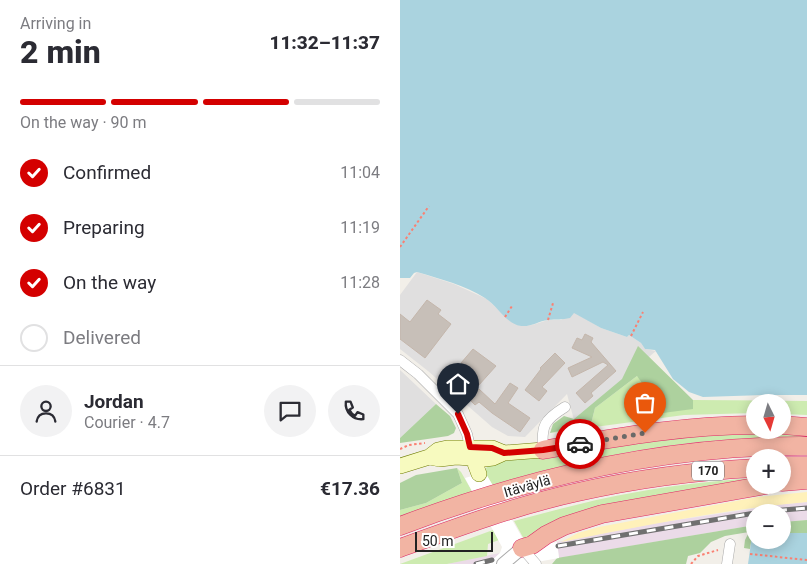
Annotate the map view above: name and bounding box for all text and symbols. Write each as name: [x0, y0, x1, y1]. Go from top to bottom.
text: Arriving in: [20, 14, 91, 33]
text: 11:32–11:37: [269, 31, 380, 54]
text: 2 min: [20, 33, 101, 71]
text: On the way · 90 m: [20, 113, 147, 132]
icon: check: [20, 159, 48, 187]
text: Confirmed: [63, 161, 151, 184]
text: 11:04: [340, 163, 380, 182]
icon: check: [20, 214, 48, 242]
text: Preparing: [63, 216, 145, 239]
text: 11:19: [340, 218, 380, 237]
icon: check: [20, 269, 48, 297]
text: On the way: [63, 271, 156, 294]
text: 11:28: [340, 273, 380, 292]
text: Delivered: [63, 326, 141, 349]
pin: [437, 363, 479, 414]
icon: home: [444, 370, 472, 398]
pin: [624, 382, 666, 433]
button: person: [20, 385, 72, 437]
button: chat: [264, 385, 316, 437]
button: phone: [328, 385, 380, 437]
icon: bag: [631, 389, 659, 417]
text: Jordan: [84, 390, 144, 413]
north arrow: [746, 394, 791, 439]
map controls: [746, 394, 791, 549]
text: Courier · 4.7: [84, 413, 170, 432]
courier: [555, 419, 605, 469]
icon: car: [566, 430, 594, 458]
button: +: [746, 449, 791, 494]
road number: 170: [692, 462, 724, 481]
street label: Itäväylä: [502, 472, 552, 500]
text: Order #6831: [20, 477, 126, 500]
text: €17.36: [320, 477, 380, 500]
button: −: [746, 504, 791, 549]
scale bar: [415, 529, 492, 552]
text: 50 m: [422, 533, 454, 549]

